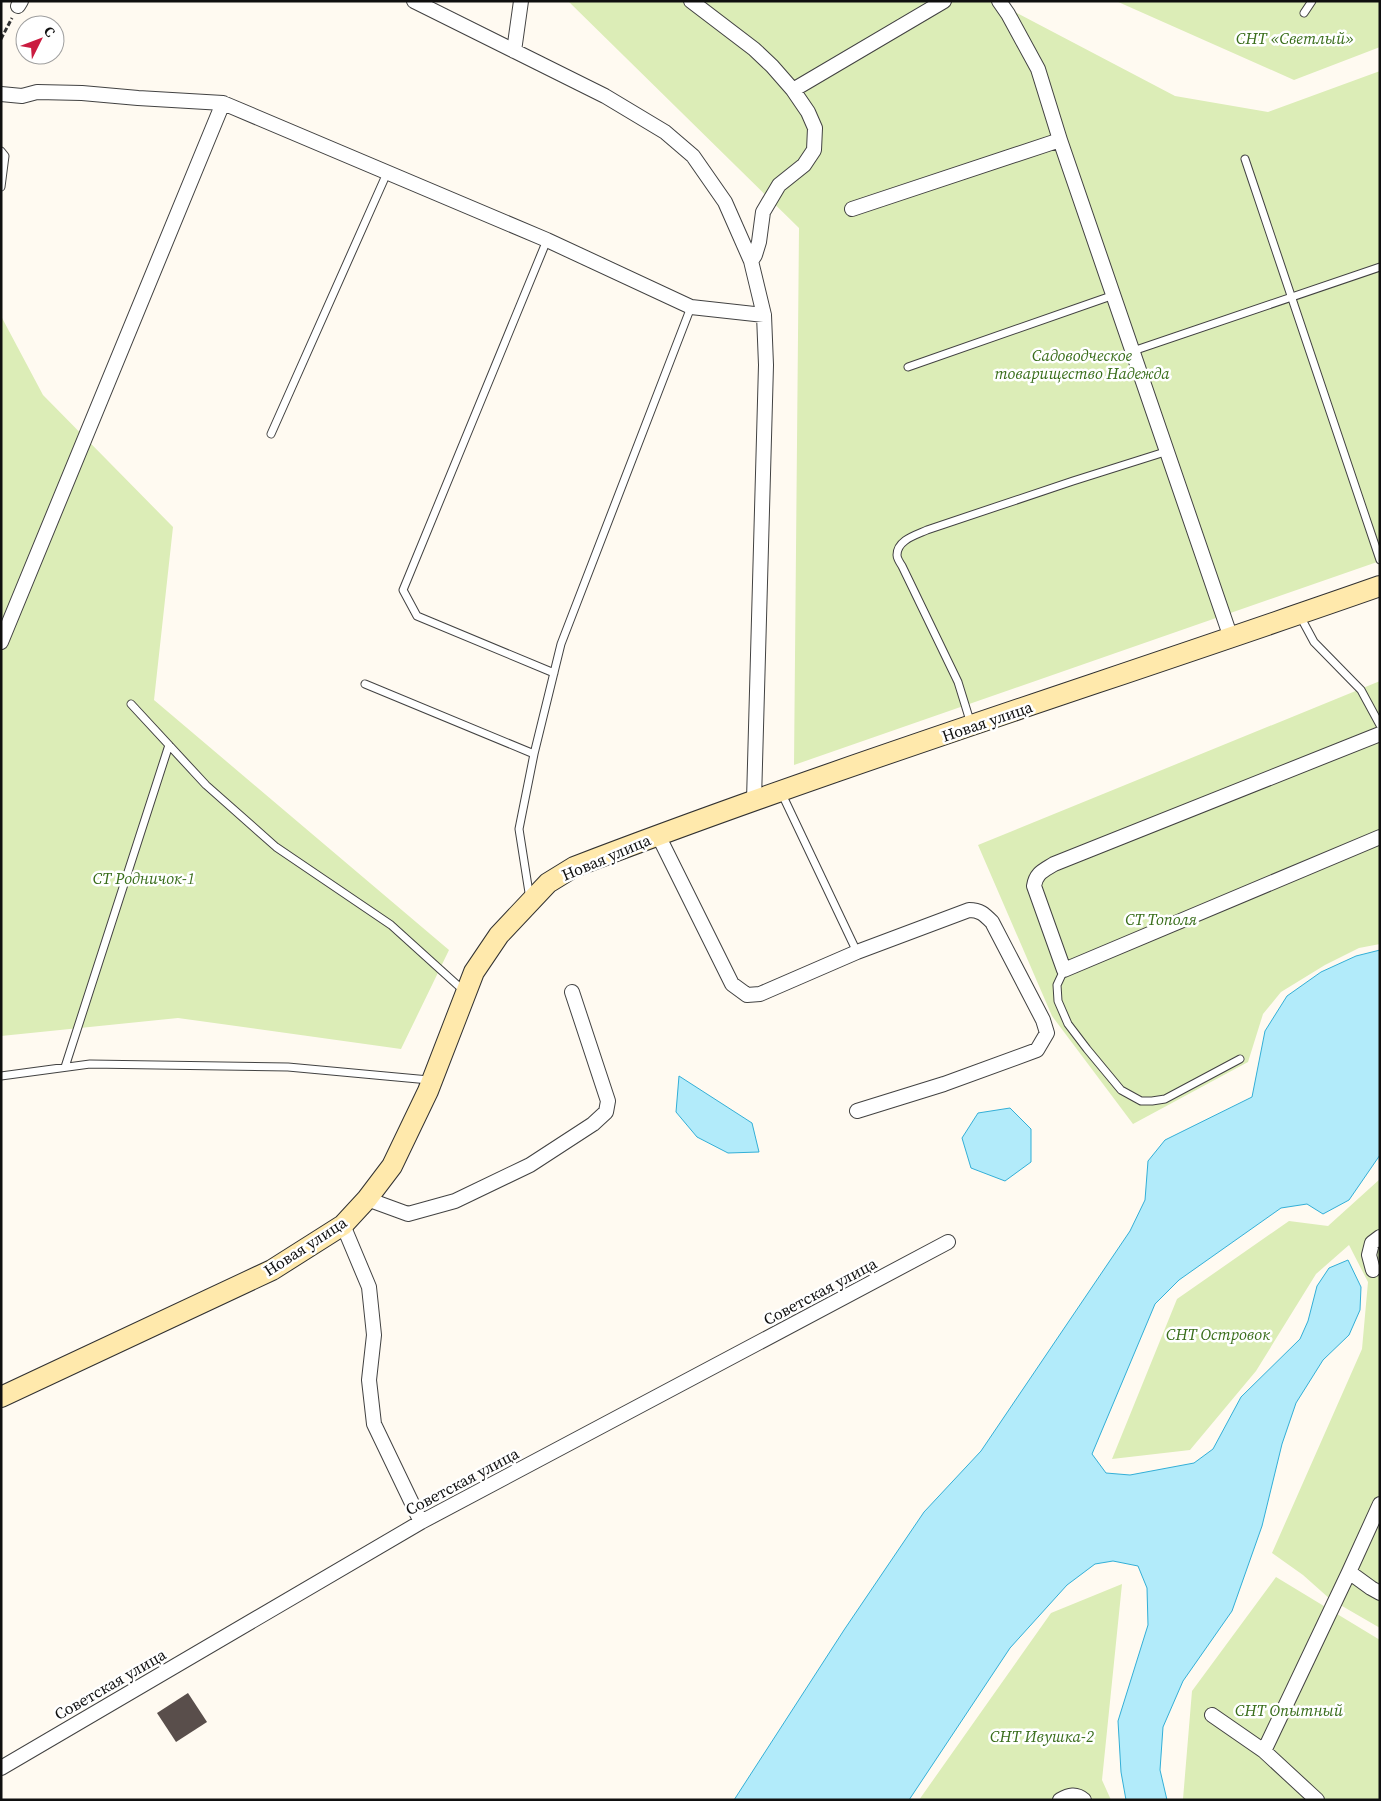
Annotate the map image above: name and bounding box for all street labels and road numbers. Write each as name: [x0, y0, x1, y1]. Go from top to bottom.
street label: Новая улица: [939, 695, 1036, 747]
street label: Новая улица: [558, 828, 655, 886]
street label: Новая улица: [259, 1211, 351, 1281]
street label: Советская улица: [759, 1251, 881, 1330]
street label: Советская улица: [401, 1441, 523, 1520]
street label: Советская улица: [50, 1643, 171, 1725]

